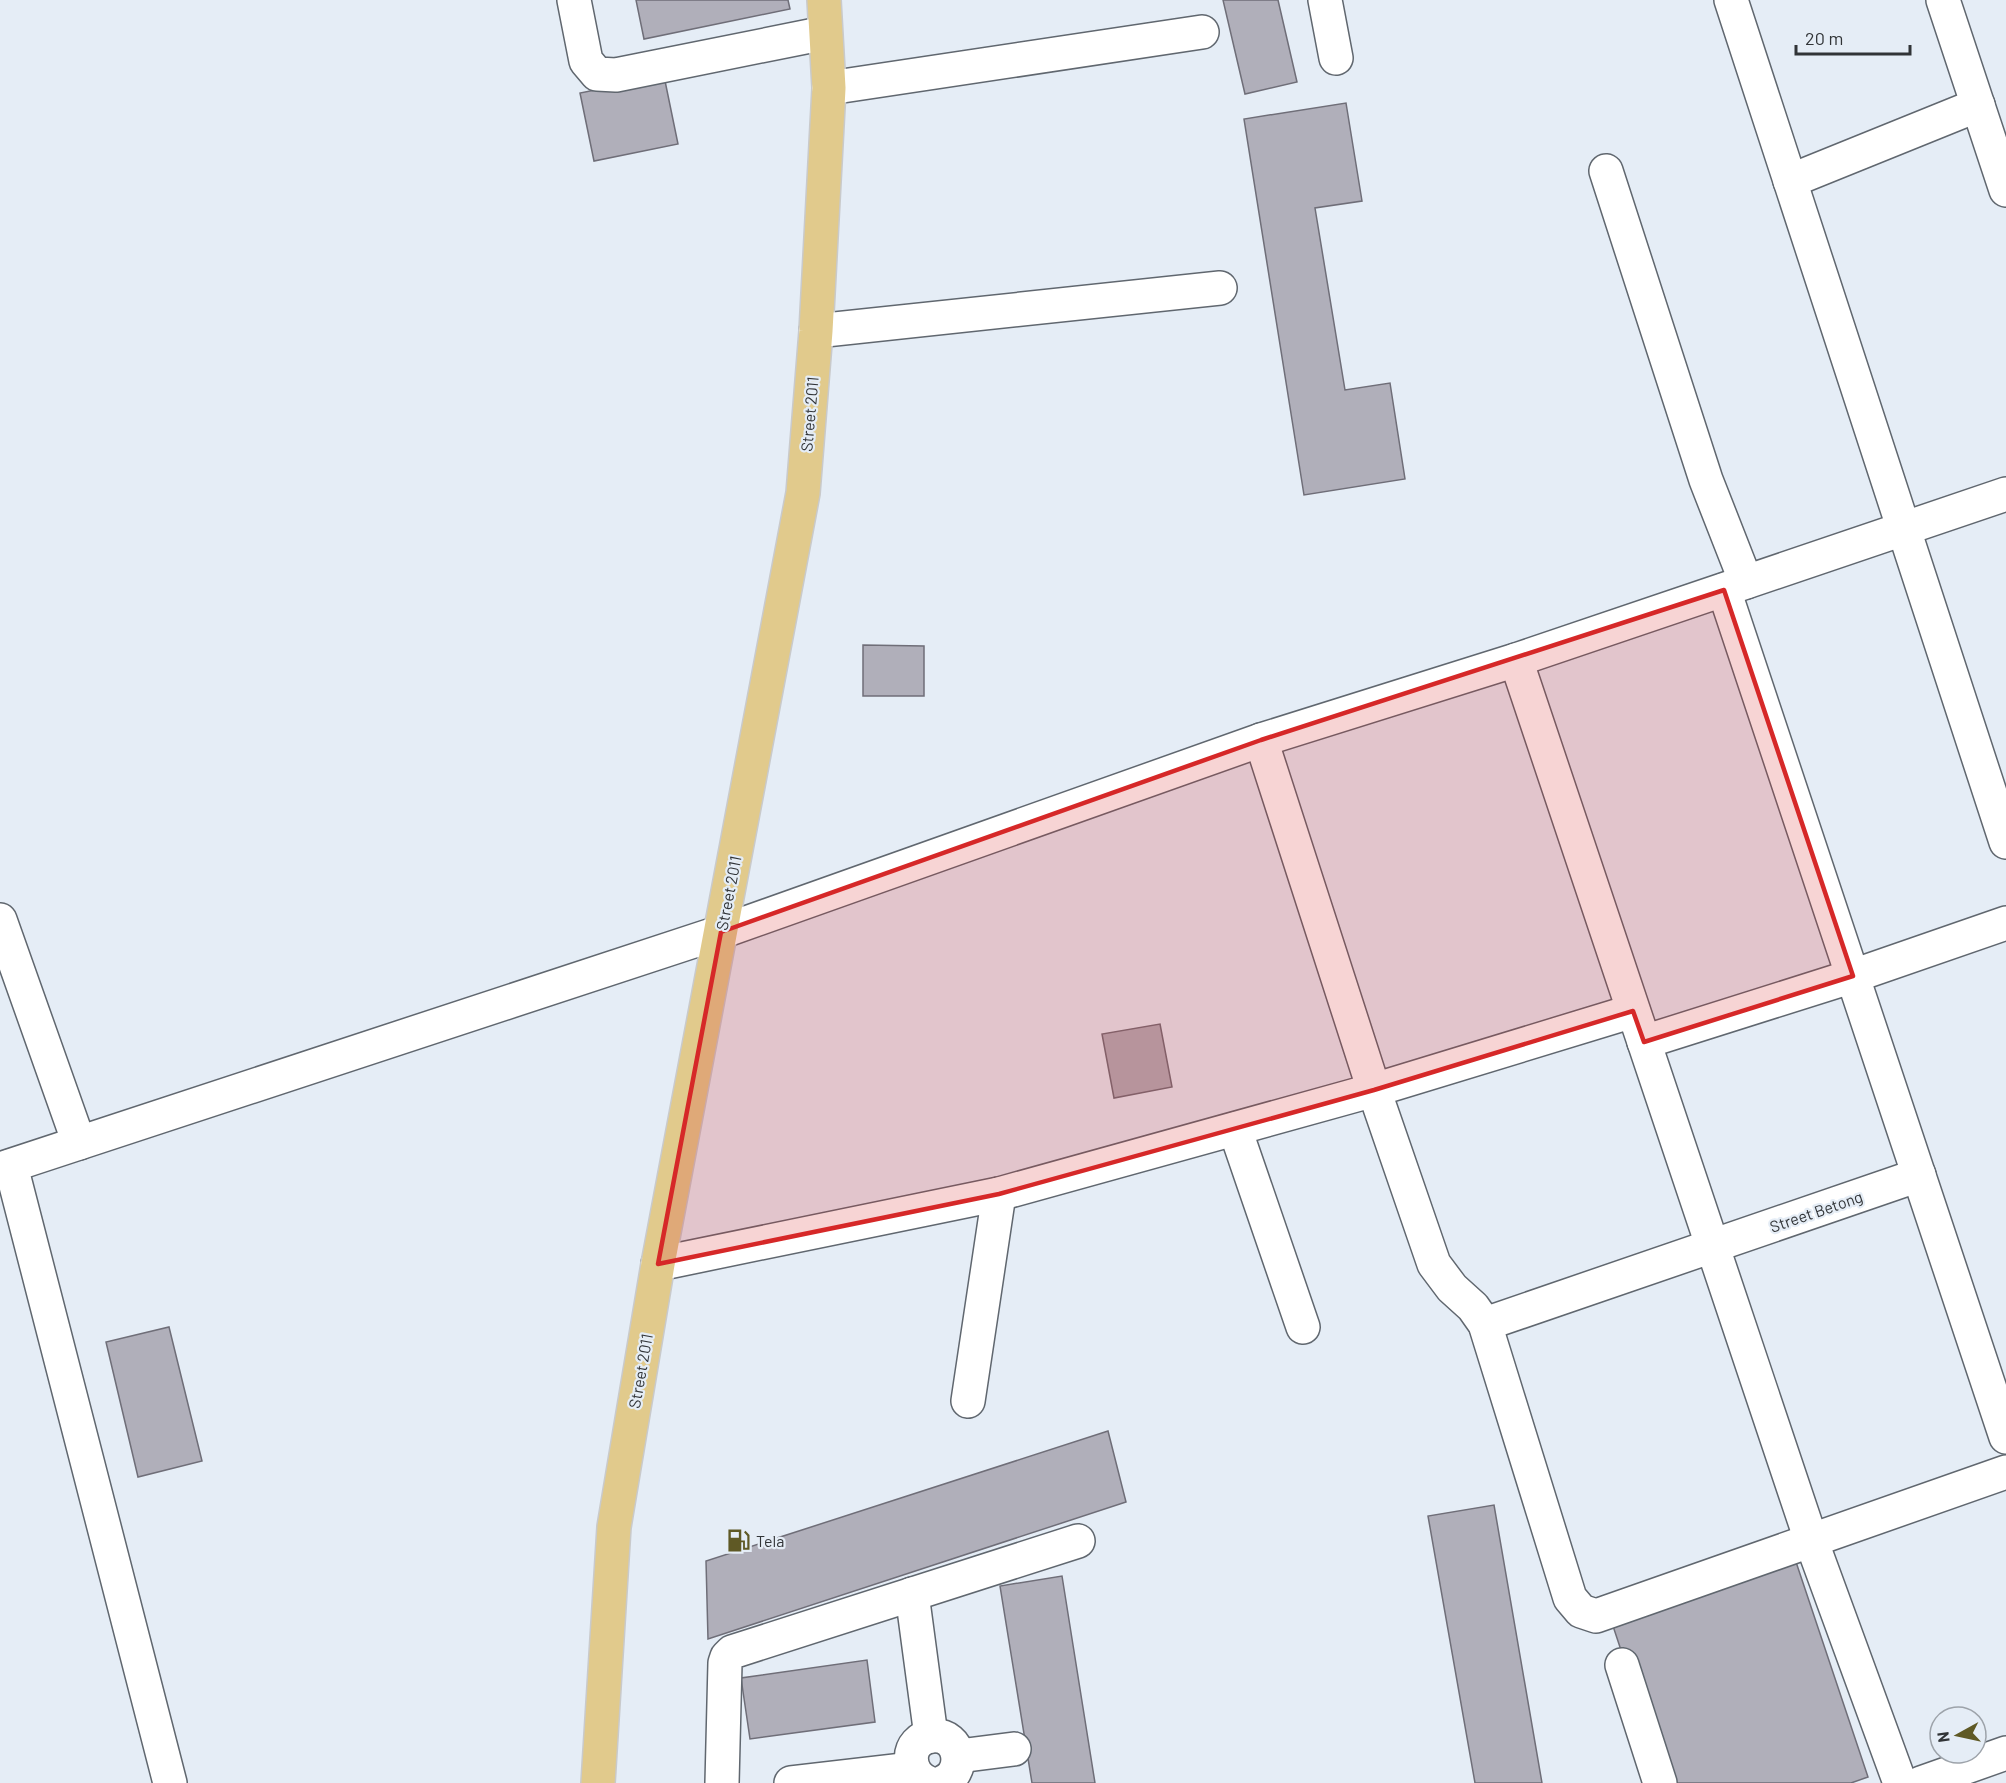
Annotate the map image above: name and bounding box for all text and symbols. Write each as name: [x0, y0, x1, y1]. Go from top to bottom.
scale bar: [1796, 18, 1910, 56]
text: 20 m: [1805, 27, 1843, 49]
street label: Street 2011: [796, 376, 822, 452]
street label: Street 2011: [711, 854, 745, 932]
street label: Street Betong: [1767, 1186, 1865, 1236]
street label: Street 2011: [624, 1332, 656, 1410]
fuel station icon: Tela: [725, 1527, 751, 1553]
place label: Tela: [756, 1531, 784, 1550]
north arrow: [1928, 1705, 1988, 1765]
text: N: [1933, 1731, 1953, 1744]

